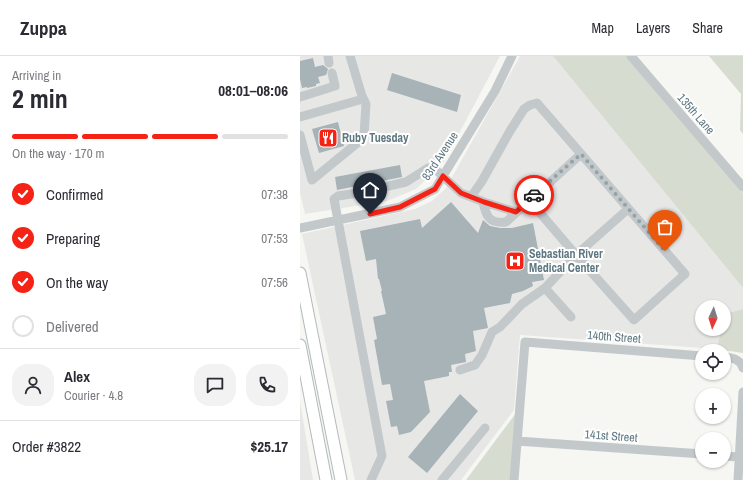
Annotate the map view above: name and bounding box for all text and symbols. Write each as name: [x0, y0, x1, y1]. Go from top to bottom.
text: Zuppa: [20, 15, 67, 41]
text: Map: [592, 19, 614, 37]
text: Layers: [636, 19, 670, 37]
text: Share: [692, 19, 723, 37]
text: Arriving in: [12, 67, 61, 84]
text: 08:01–08:06: [218, 80, 288, 101]
text: 2 min: [12, 81, 68, 116]
street label: 135th Lane: [674, 90, 718, 138]
restaurant icon: Ruby Tuesday: [317, 127, 339, 149]
street label: 83rd Avenue: [418, 129, 462, 183]
place label: Ruby Tuesday: [342, 130, 409, 146]
text: On the way · 170 m: [12, 145, 104, 162]
pin: [353, 173, 387, 214]
courier: [514, 175, 554, 215]
icon: home: [359, 179, 381, 201]
icon: check: [12, 183, 34, 205]
text: Confirmed: [46, 184, 103, 205]
icon: car: [523, 184, 545, 206]
text: 07:38: [261, 186, 288, 203]
pin: [648, 210, 682, 251]
icon: bag: [654, 216, 676, 238]
icon: check: [12, 227, 34, 249]
text: Preparing: [46, 228, 100, 249]
text: 07:53: [261, 230, 288, 247]
place label: Sebastian River Medical Center: [529, 246, 603, 276]
hospital icon: Sebastian River Medical Center: [504, 250, 526, 272]
icon: check: [12, 271, 34, 293]
text: On the way: [46, 272, 108, 293]
text: 07:56: [261, 274, 288, 291]
north arrow: [695, 300, 731, 336]
map controls: [695, 300, 731, 468]
text: Delivered: [46, 316, 99, 337]
street label: 140th Street: [587, 327, 642, 347]
button: locate: [695, 344, 731, 380]
button: person: [12, 364, 54, 406]
button: chat: [194, 364, 236, 406]
button: phone: [246, 364, 288, 406]
text: Alex: [64, 366, 90, 387]
text: Courier · 4.8: [64, 387, 123, 404]
button: +: [695, 388, 731, 424]
street label: 141st Street: [584, 426, 638, 446]
button: −: [695, 432, 731, 468]
text: Order #3822: [12, 436, 81, 457]
text: $25.17: [250, 436, 288, 457]

